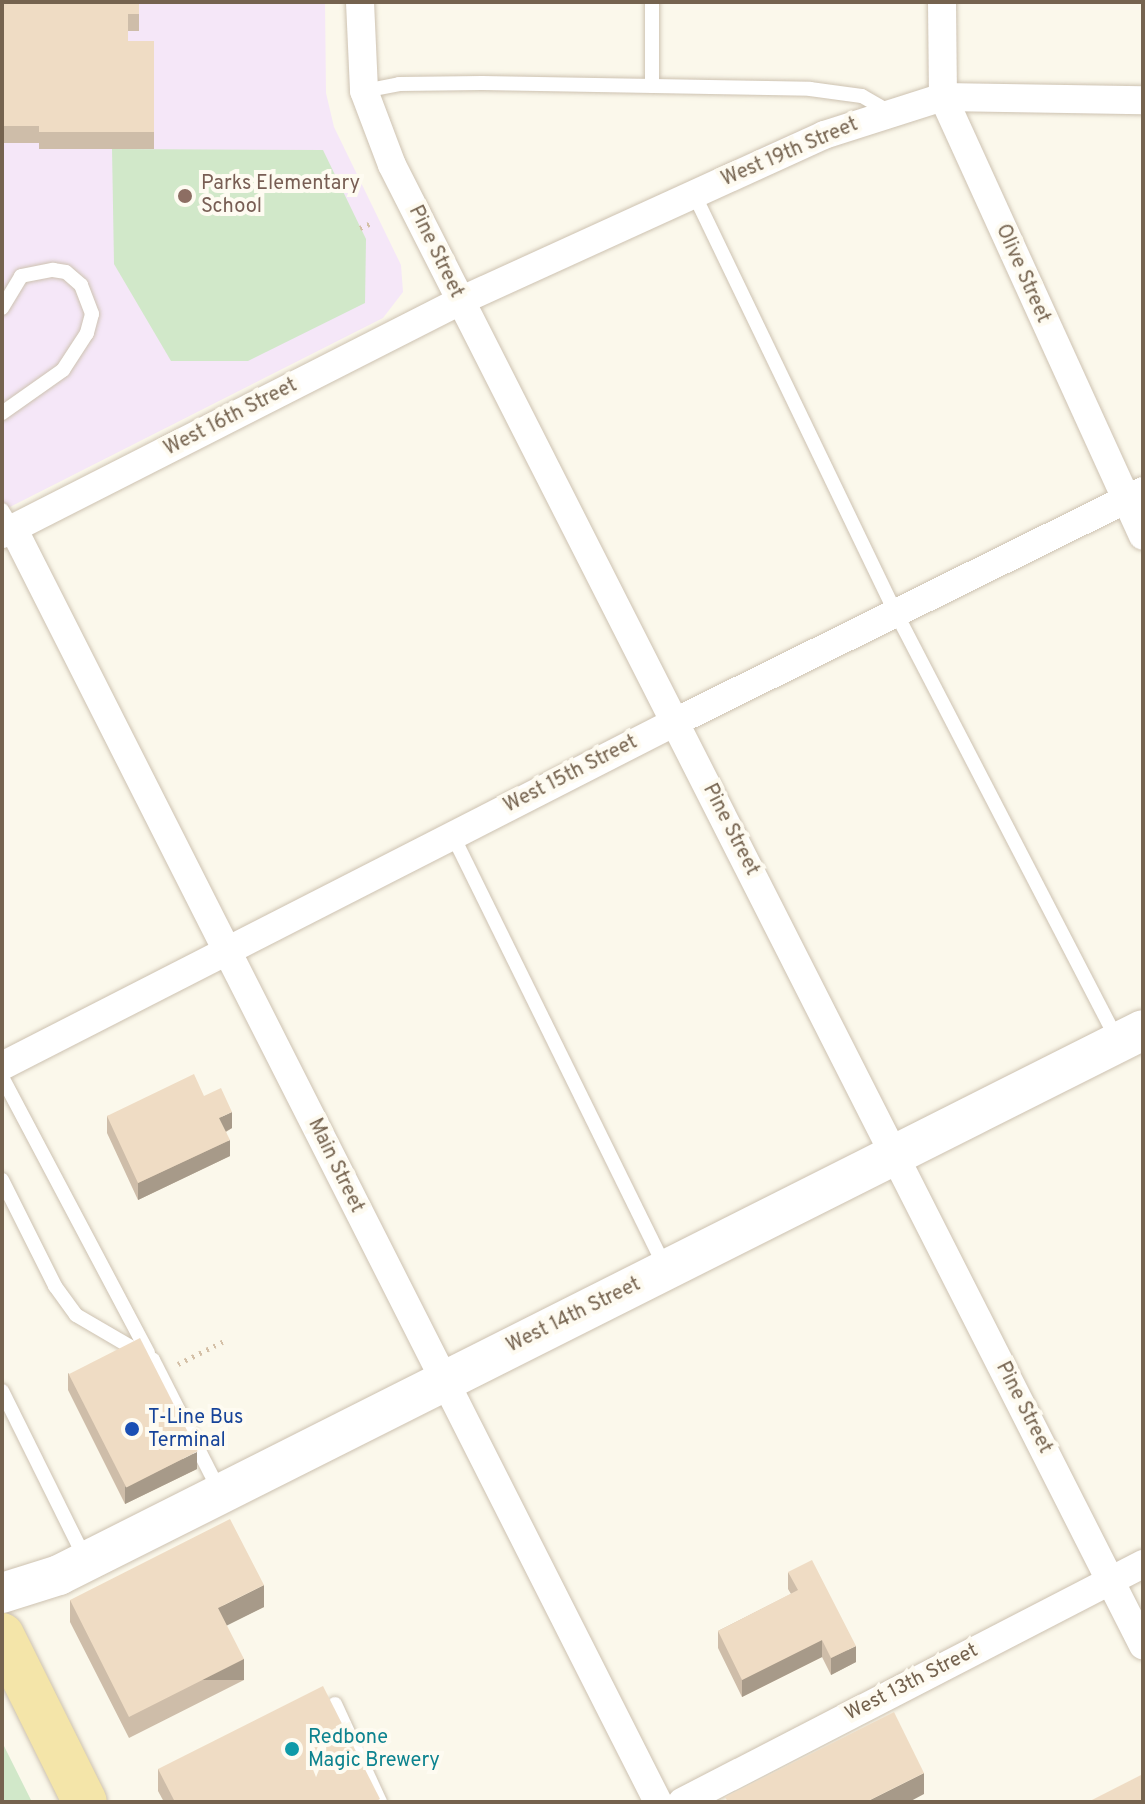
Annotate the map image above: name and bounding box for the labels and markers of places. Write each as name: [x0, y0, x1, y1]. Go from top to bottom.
place label: Parks Elementary School: [201, 172, 360, 219]
marker: Parks Elementary School: [176, 187, 194, 205]
place label: T-Line Bus Terminal: [148, 1406, 243, 1453]
marker: T-Line Bus Terminal: [123, 1420, 141, 1438]
place label: Redbone Magic Brewery: [308, 1726, 440, 1773]
marker: Redbone Magic Brewery: [283, 1740, 301, 1758]

